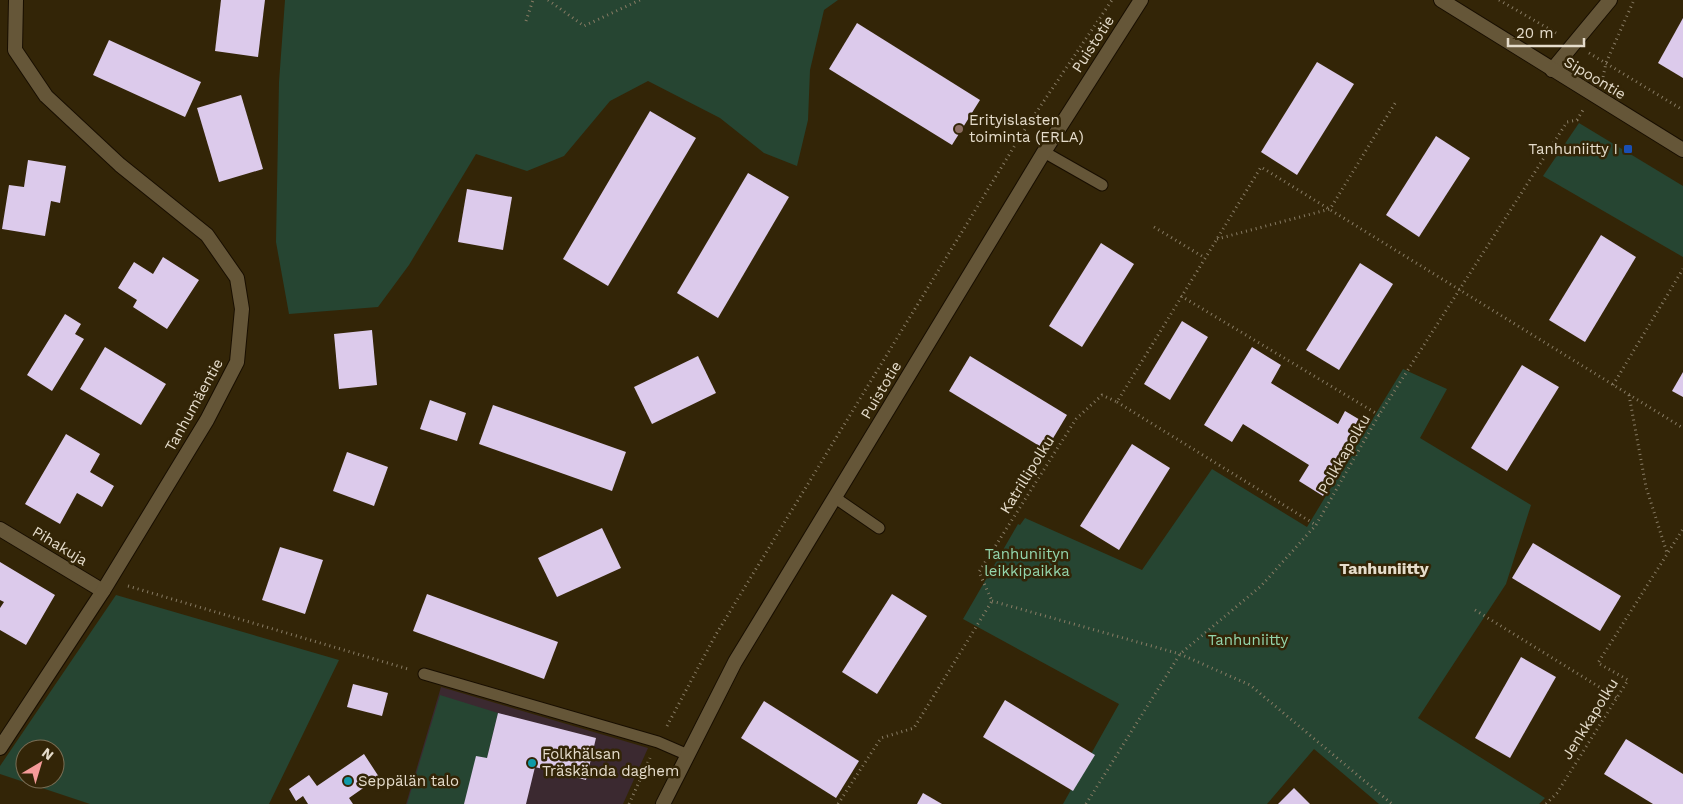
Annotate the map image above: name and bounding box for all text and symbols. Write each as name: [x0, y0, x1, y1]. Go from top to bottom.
street label: Puistotie: [1068, 12, 1118, 76]
scale bar: [1508, 15, 1584, 47]
text: 20 m: [1516, 24, 1554, 42]
street label: Sipoontie: [1561, 53, 1629, 103]
place label: Erityislasten toiminta (ERLA): [969, 111, 1084, 146]
marker: Erityislasten toiminta (ERLA): [953, 123, 965, 135]
place label: Tanhuniitty I: [1528, 140, 1618, 158]
marker: Tanhuniitty I: [1622, 143, 1634, 155]
street label: Tanhumäentie: [161, 355, 227, 455]
street label: Puistotie: [857, 358, 905, 422]
street label: Polkkapolku: [1314, 411, 1374, 497]
street label: Katrillipolku: [996, 433, 1058, 517]
street label: Pihakuja: [29, 523, 91, 570]
park label: Tanhuniityn leikkipaikka: [984, 545, 1070, 580]
district label: Tanhuniitty: [1339, 559, 1430, 578]
park label: Tanhuniitty: [1208, 631, 1288, 649]
street label: Jenkkapolku: [1558, 675, 1622, 763]
north arrow: [15, 739, 65, 789]
text: N: [39, 744, 57, 763]
place label: Folkhälsan Träskända daghem: [542, 745, 679, 780]
marker: Folkhälsan Träskända daghem: [526, 757, 538, 769]
place label: Seppälän talo: [358, 772, 459, 790]
marker: Seppälän talo: [342, 775, 354, 787]

